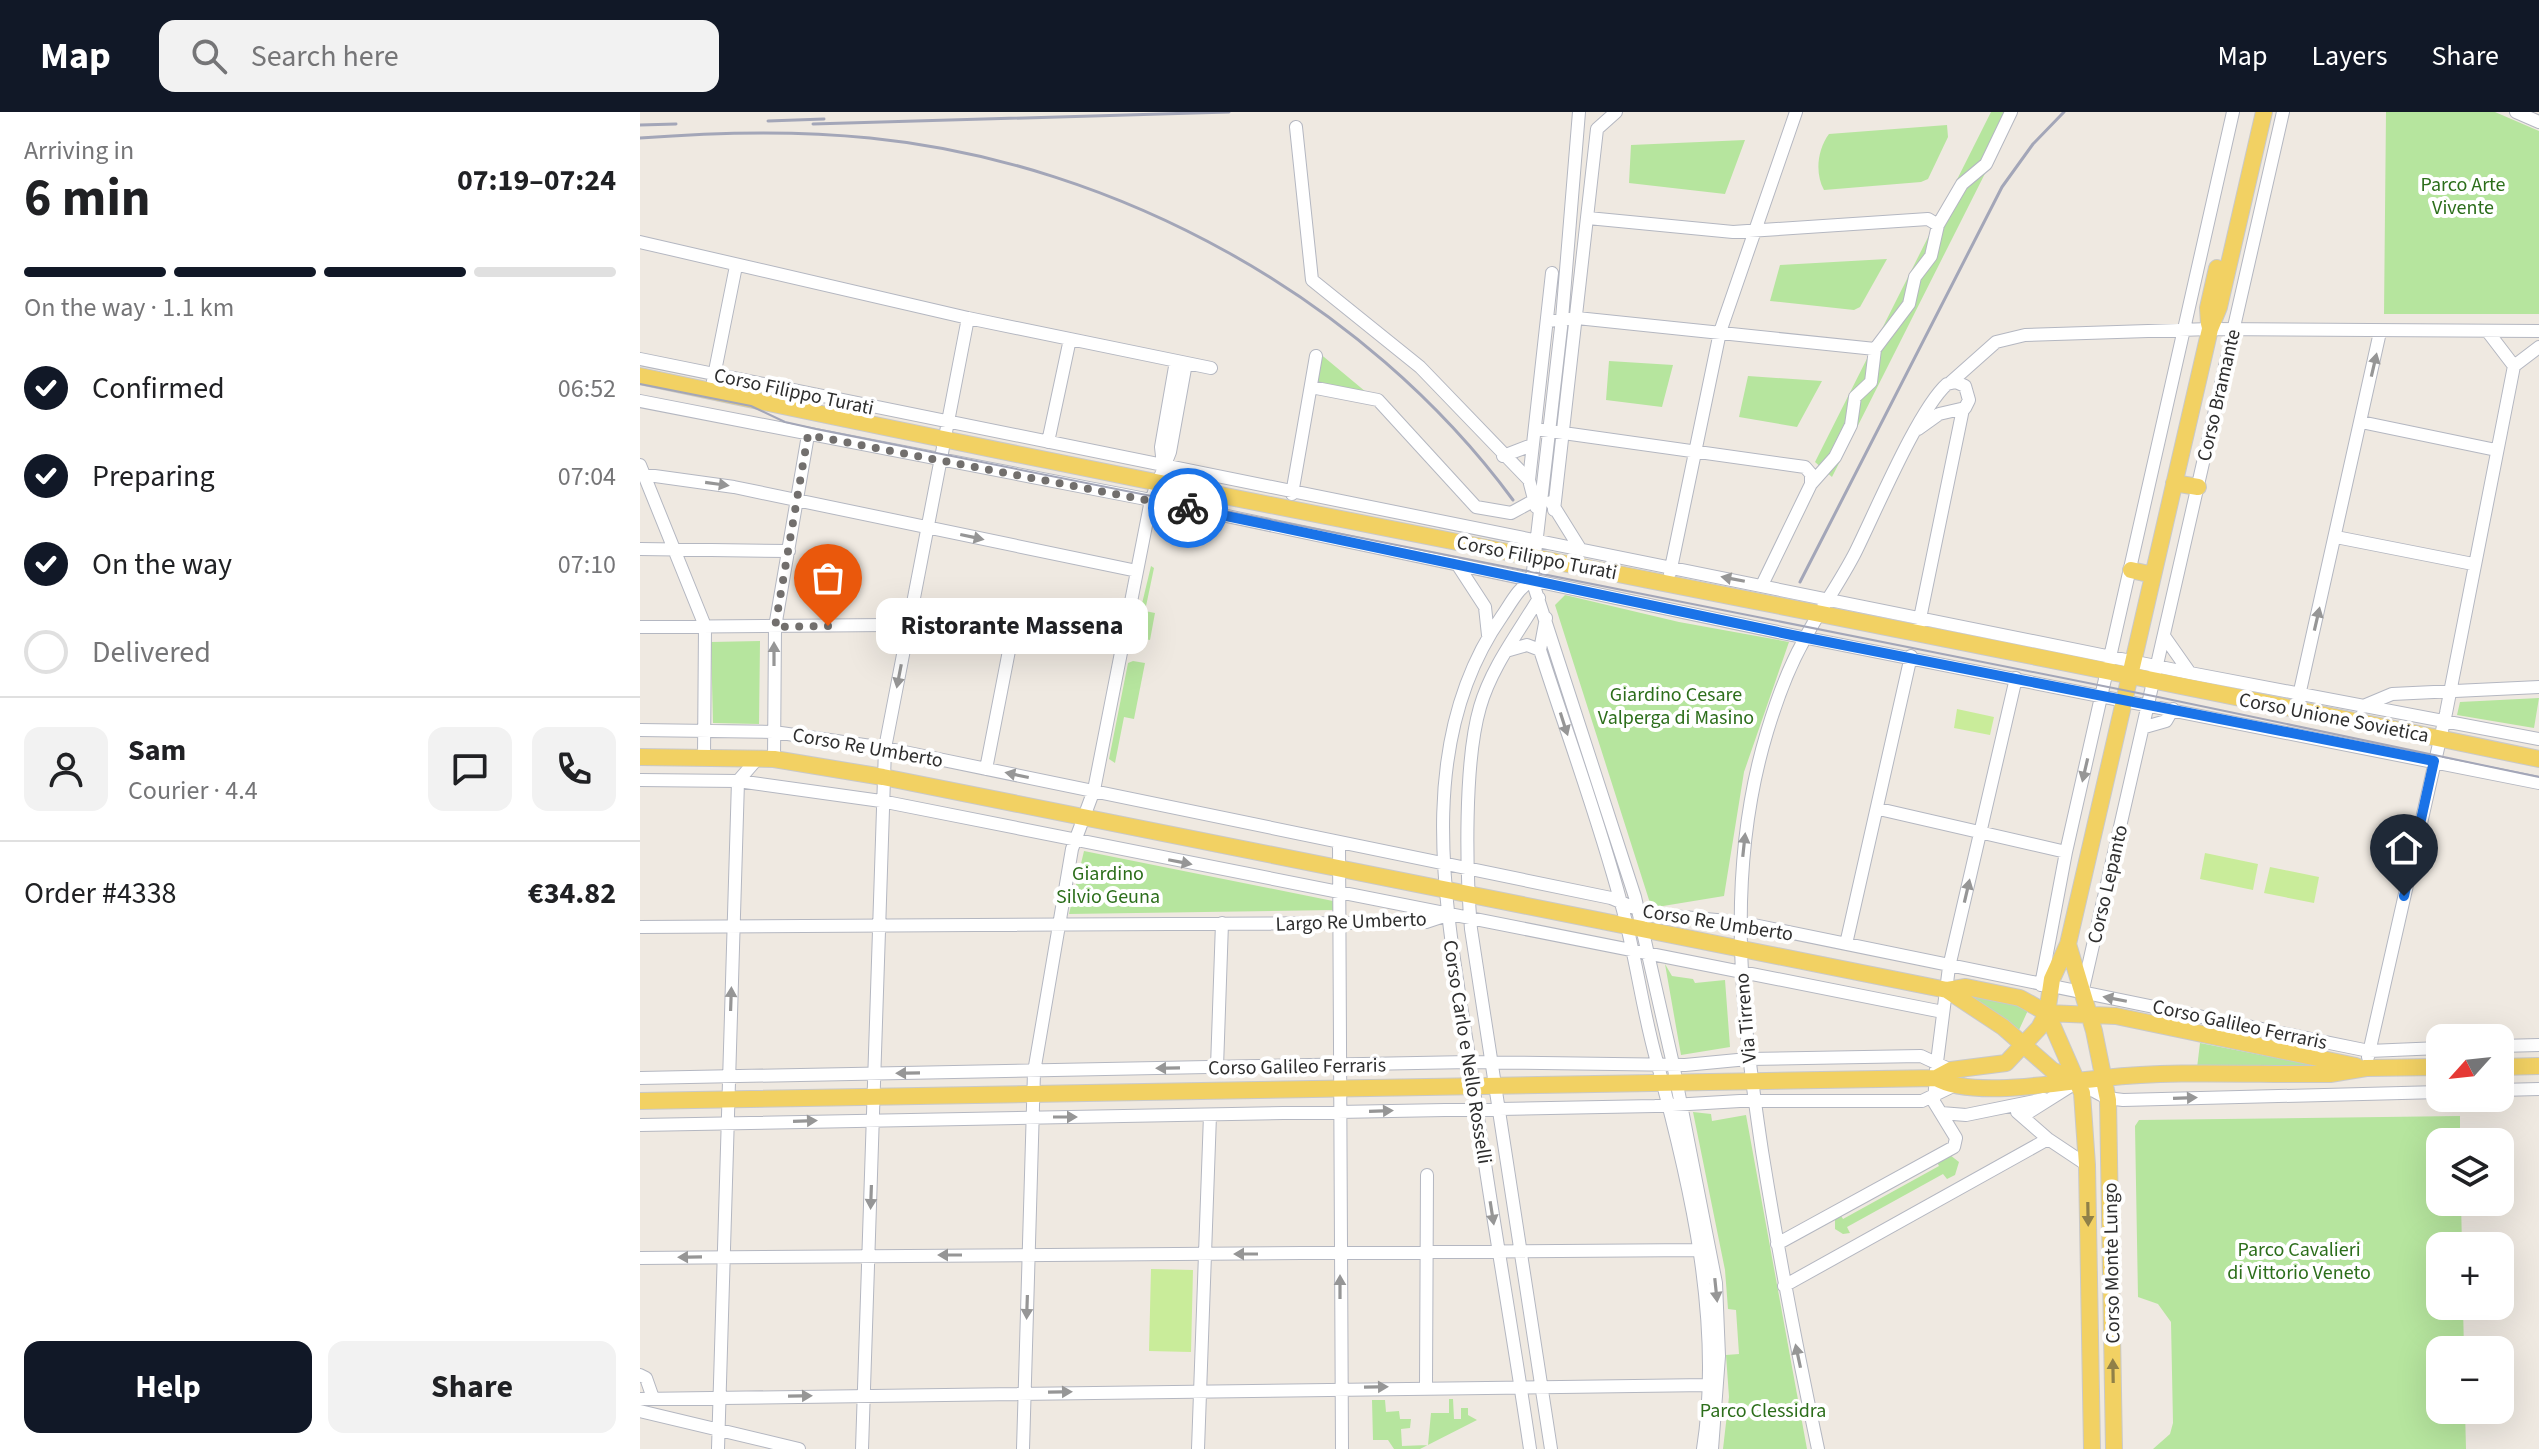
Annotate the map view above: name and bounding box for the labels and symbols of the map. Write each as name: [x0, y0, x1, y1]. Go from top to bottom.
park label: Parco Arte Vivente: [2420, 171, 2506, 222]
street label: Corso Bramante: [2190, 326, 2248, 464]
one-way arrow: [2368, 352, 2381, 377]
street label: Corso Filippo Turati: [711, 361, 876, 423]
courier: [1148, 468, 1228, 548]
one-way arrow: [705, 478, 730, 491]
street label: Corso Filippo Turati: [1454, 529, 1619, 587]
one-way arrow: [959, 531, 984, 544]
pin: [794, 544, 862, 626]
one-way arrow: [1720, 572, 1745, 585]
callout: Ristorante Massena: [876, 598, 1148, 654]
one-way arrow: [2311, 606, 2324, 631]
one-way arrow: [768, 641, 781, 666]
one-way arrow: [892, 663, 905, 688]
park label: Giardino Cesare Valperga di Masino: [1598, 681, 1754, 732]
street label: Corso Unione Sovietica: [2236, 686, 2431, 750]
one-way arrow: [1558, 712, 1570, 736]
street label: Corso Re Umberto: [790, 721, 945, 775]
one-way arrow: [2078, 757, 2091, 782]
one-way arrow: [1005, 768, 1030, 781]
pin: [2370, 814, 2438, 896]
street label: Corso Lepanto: [2081, 822, 2135, 946]
one-way arrow: [1737, 832, 1750, 857]
one-way arrow: [1168, 856, 1193, 868]
park label: Giardino Silvio Geuna: [1056, 860, 1160, 911]
one-way arrow: [1961, 879, 1974, 904]
street label: Corso Re Umberto: [1640, 897, 1795, 949]
street label: Largo Re Umberto: [1275, 905, 1427, 939]
street label: Corso Carlo e Nello Rosselli: [1435, 938, 1499, 1166]
street label: Via Tirreno: [1728, 972, 1764, 1064]
one-way arrow: [725, 986, 738, 1011]
one-way arrow: [2103, 992, 2128, 1005]
street label: Corso Galileo Ferraris: [2150, 993, 2330, 1057]
north arrow: [2426, 1024, 2514, 1112]
street label: Corso Galileo Ferraris: [1208, 1051, 1386, 1083]
one-way arrow: [1155, 1062, 1180, 1075]
one-way arrow: [895, 1067, 920, 1079]
one-way arrow: [2173, 1092, 2198, 1105]
one-way arrow: [1369, 1104, 1394, 1117]
one-way arrow: [1053, 1110, 1078, 1123]
one-way arrow: [793, 1115, 818, 1128]
street label: Corso Monte Lungo: [2097, 1182, 2127, 1344]
one-way arrow: [864, 1185, 877, 1210]
one-way arrow: [1486, 1201, 1499, 1226]
one-way arrow: [2082, 1202, 2094, 1227]
park label: Parco Cavalieri di Vittorio Veneto: [2227, 1236, 2371, 1287]
one-way arrow: [1233, 1248, 1258, 1260]
one-way arrow: [937, 1249, 962, 1261]
one-way arrow: [677, 1251, 702, 1264]
one-way arrow: [1334, 1274, 1346, 1299]
one-way arrow: [1710, 1278, 1723, 1303]
one-way arrow: [1020, 1295, 1033, 1320]
one-way arrow: [1791, 1343, 1804, 1368]
one-way arrow: [2107, 1358, 2119, 1383]
one-way arrow: [1364, 1380, 1389, 1393]
one-way arrow: [1048, 1386, 1073, 1398]
one-way arrow: [788, 1390, 813, 1403]
park label: Parco Clessidra: [1700, 1397, 1826, 1425]

